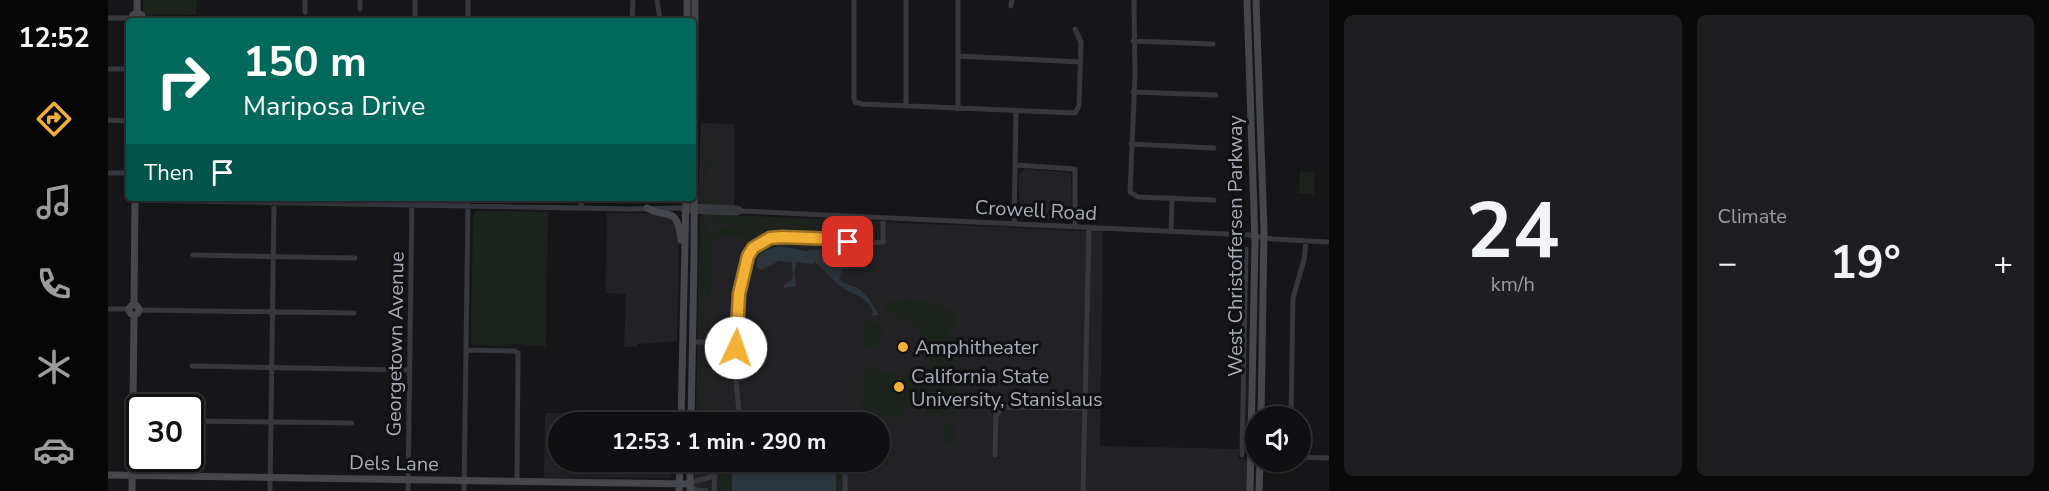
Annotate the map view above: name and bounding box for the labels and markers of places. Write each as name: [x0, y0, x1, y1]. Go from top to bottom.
pin: [822, 216, 873, 267]
place label: Amphitheater: [915, 334, 1039, 361]
marker: Amphitheater: [896, 340, 910, 354]
place label: California State University, Stanislaus: [911, 363, 1103, 413]
marker: California State University, Stanislaus: [892, 380, 906, 394]

